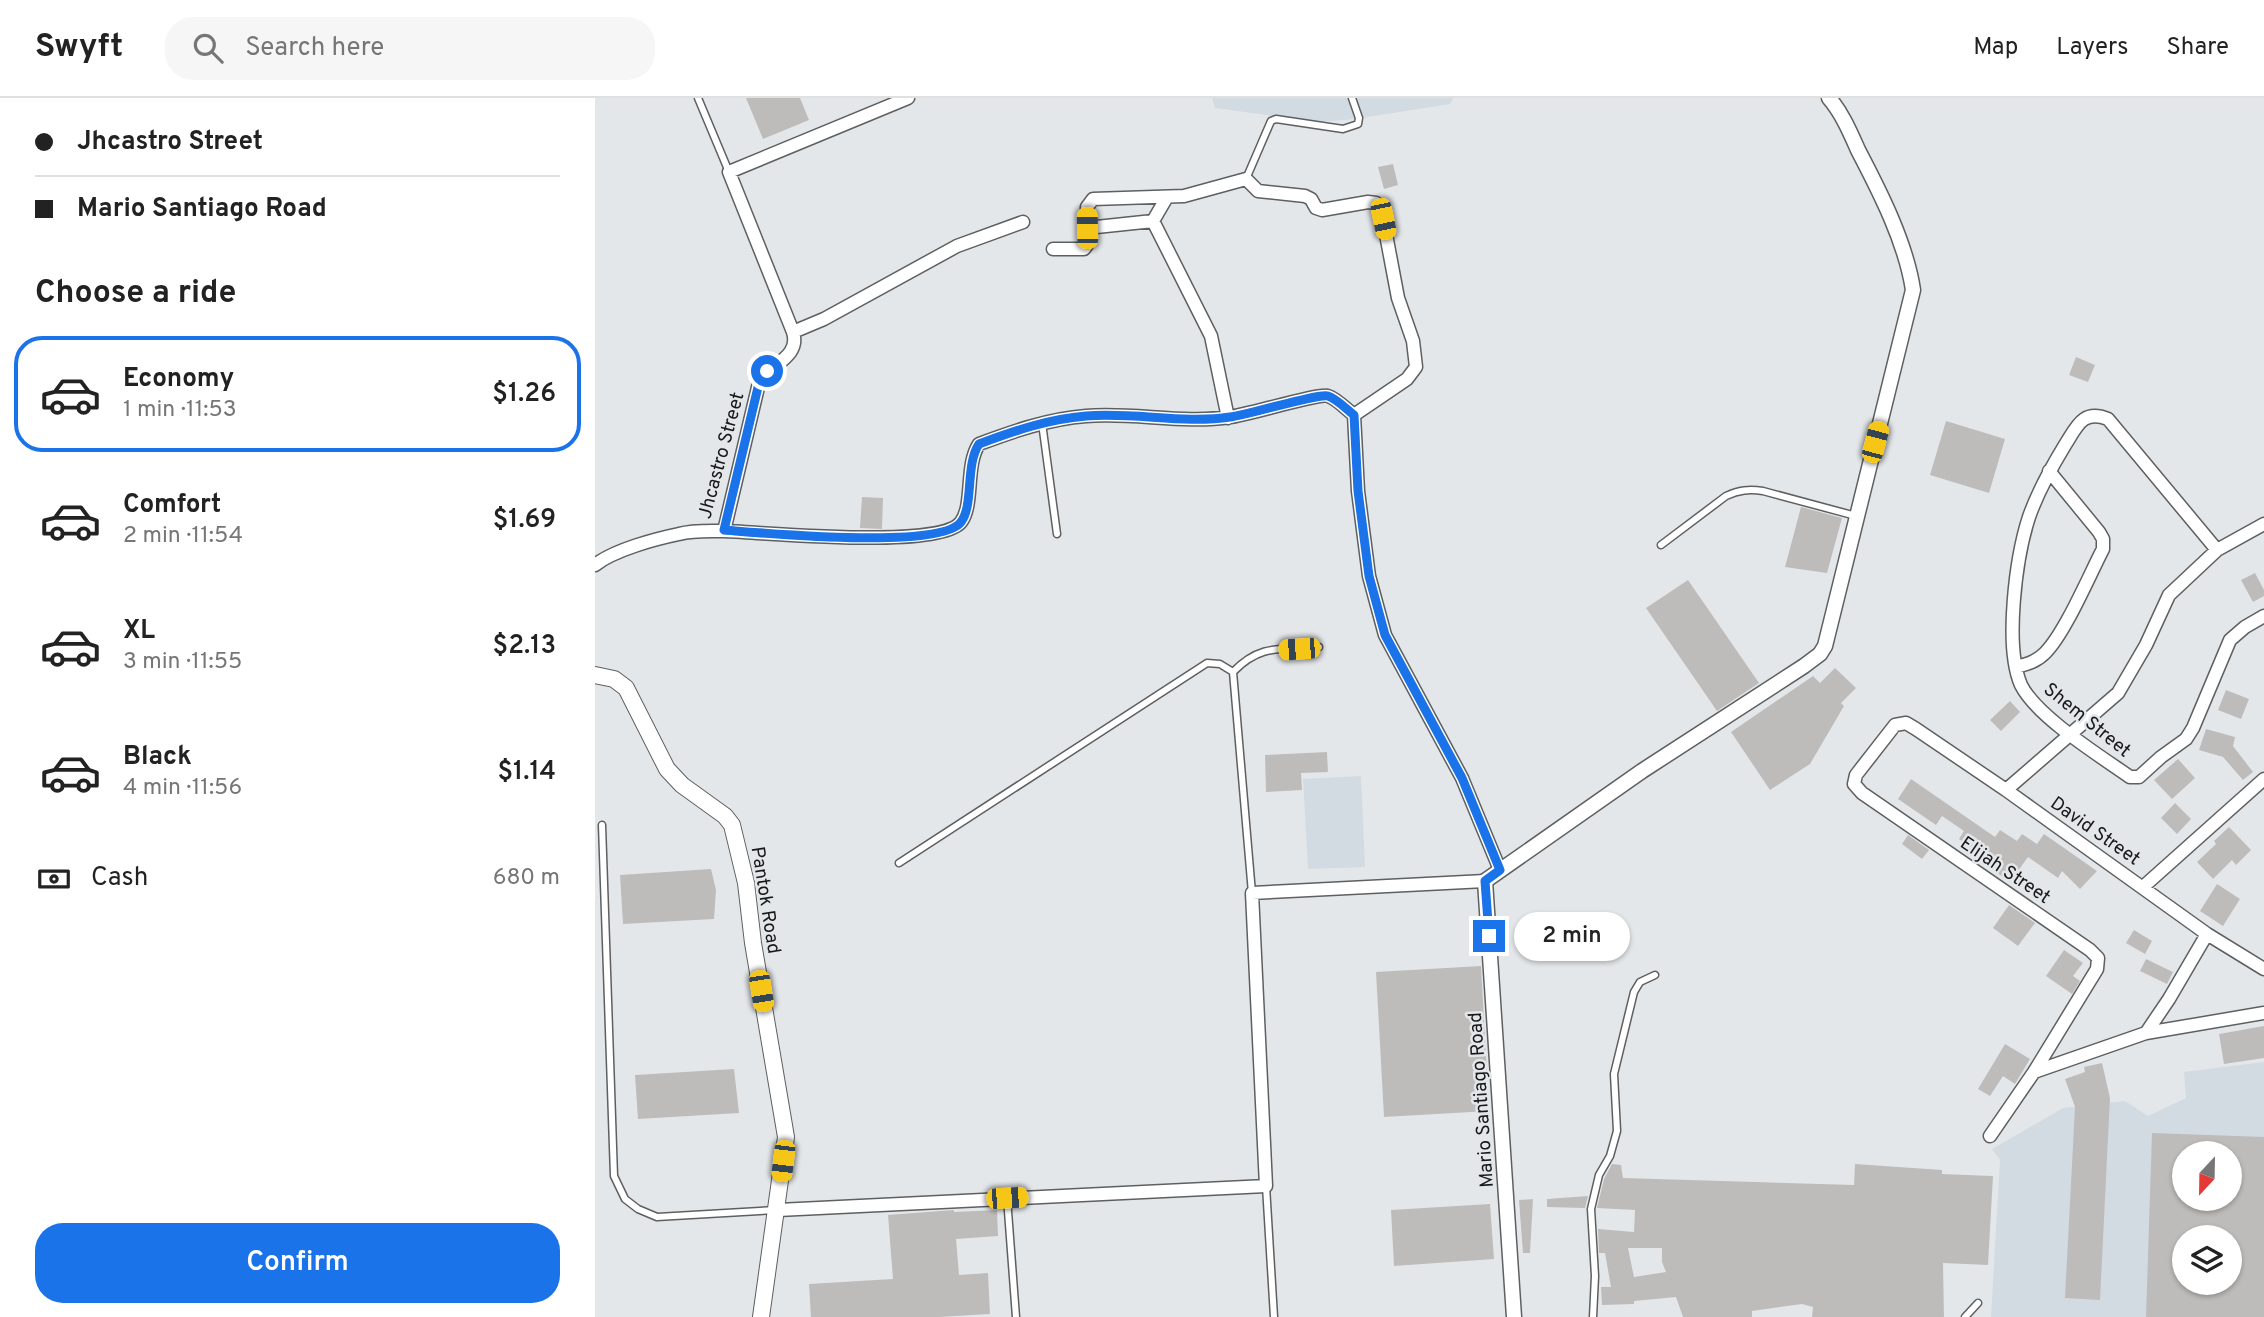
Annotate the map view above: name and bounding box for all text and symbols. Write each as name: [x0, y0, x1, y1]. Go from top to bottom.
search box: [165, 17, 655, 80]
text: Swyft: [35, 27, 123, 69]
icon: search: [189, 29, 227, 67]
text: Search here: [245, 32, 384, 65]
text: Map: [1973, 33, 2018, 63]
text: Layers: [2056, 33, 2128, 63]
text: Share: [2166, 33, 2229, 63]
text: Jhcastro Street: [77, 126, 263, 159]
text: Mario Santiago Road: [77, 193, 327, 226]
car: [1369, 196, 1398, 242]
car: [1077, 207, 1098, 249]
text: Choose a ride: [35, 274, 236, 314]
route start: [751, 355, 783, 387]
icon: car: [39, 363, 102, 426]
text: Economy: [123, 363, 234, 396]
text: $1.26: [492, 378, 556, 411]
street label: Jhcastro Street: [694, 390, 750, 521]
text: 1 min · 11:53: [123, 396, 237, 425]
car: [1860, 419, 1891, 465]
icon: car: [39, 489, 102, 552]
text: Comfort: [123, 489, 221, 522]
text: $1.69: [493, 504, 556, 537]
text: 2 min · 11:54: [123, 522, 243, 551]
icon: car: [39, 615, 102, 678]
text: XL: [123, 615, 155, 648]
text: $2.13: [493, 630, 556, 663]
car: [1278, 637, 1321, 661]
text: 3 min · 11:55: [123, 648, 242, 677]
street label: Shem Street: [2038, 678, 2135, 763]
icon: car: [39, 741, 102, 804]
text: Black: [123, 741, 192, 774]
text: $1.14: [498, 756, 556, 789]
text: 4 min · 11:56: [123, 774, 242, 803]
street label: David Street: [2045, 792, 2145, 871]
street label: Elijah Street: [1955, 832, 2055, 910]
street label: Pantok Road: [745, 845, 785, 956]
icon: cash: [35, 860, 73, 898]
text: Cash: [91, 862, 148, 895]
text: 680 m: [493, 864, 560, 893]
callout: 2 min: [1513, 912, 1629, 960]
route end: [1473, 920, 1505, 952]
text: 2 min: [1542, 922, 1602, 951]
car: [748, 969, 775, 1013]
street label: Mario Santiago Road: [1464, 1011, 1500, 1188]
car: [771, 1139, 796, 1183]
north arrow: [2172, 1141, 2242, 1211]
map controls: [2172, 1141, 2242, 1295]
car: [986, 1186, 1029, 1210]
button: Confirm: [35, 1223, 560, 1303]
button: layers: [2172, 1225, 2242, 1295]

